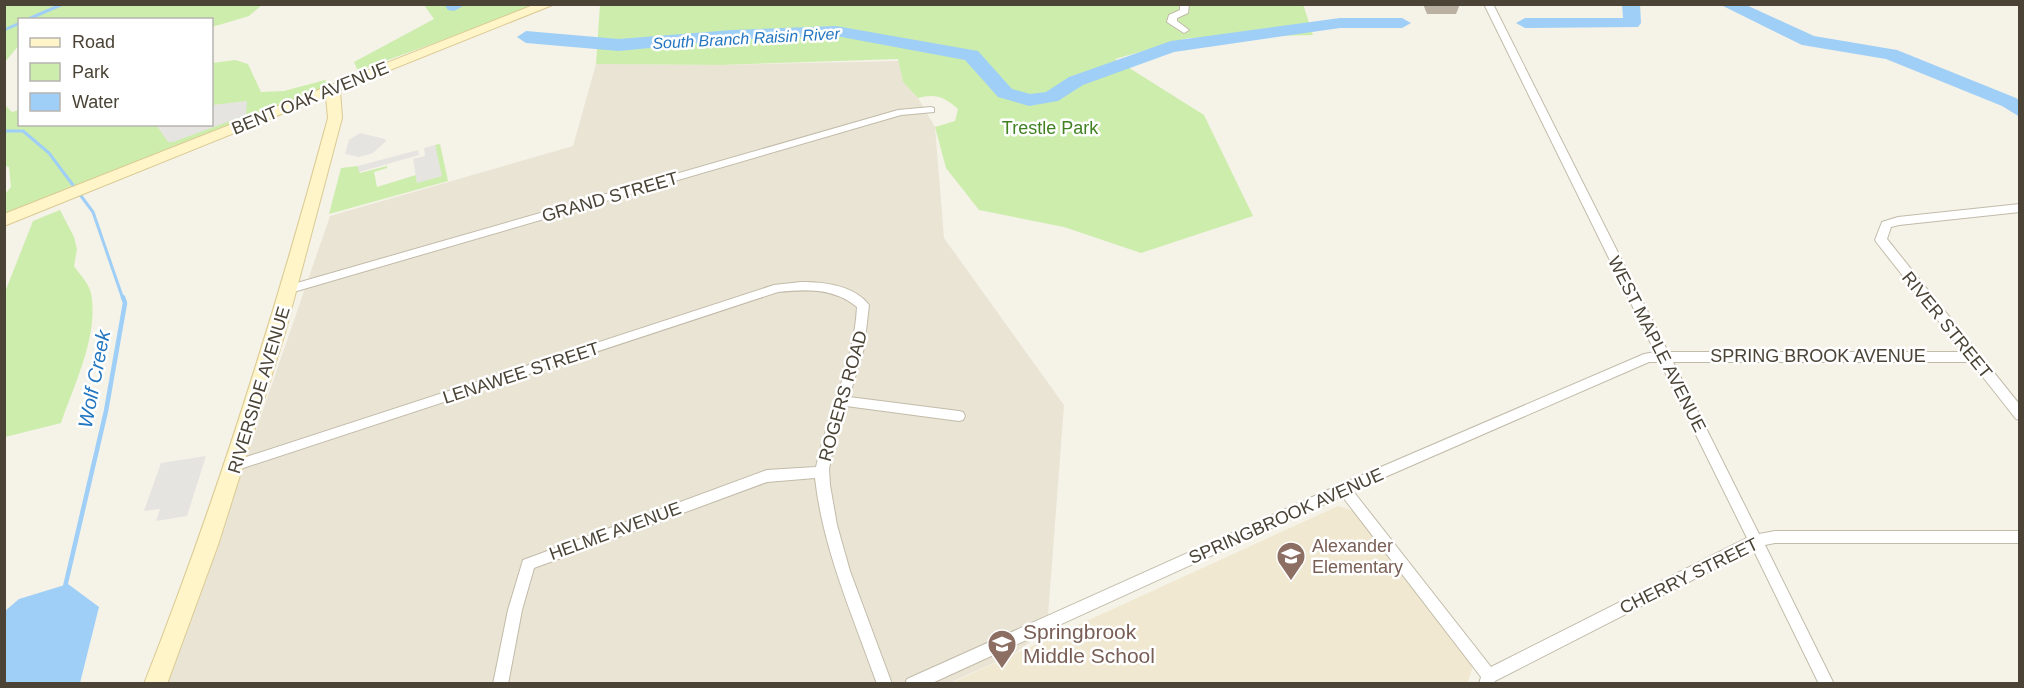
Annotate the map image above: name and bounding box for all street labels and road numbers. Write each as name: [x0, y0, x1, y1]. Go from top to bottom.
street label: BENT OAK AVENUE: [229, 57, 391, 139]
street label: GRAND STREET: [539, 168, 681, 226]
street label: WEST MAPLE AVENUE: [1604, 253, 1710, 435]
street label: RIVER STREET: [1898, 268, 1996, 382]
street label: RIVERSIDE AVENUE: [224, 304, 294, 476]
street label: ROGERS ROAD: [815, 328, 871, 464]
street label: LENAWEE STREET: [440, 338, 602, 408]
street label: SPRING BROOK AVENUE: [1710, 346, 1926, 366]
street label: SPRINGBROOK AVENUE: [1186, 464, 1386, 568]
street label: HELME AVENUE: [546, 498, 684, 564]
street label: CHERRY STREET: [1617, 534, 1761, 618]

